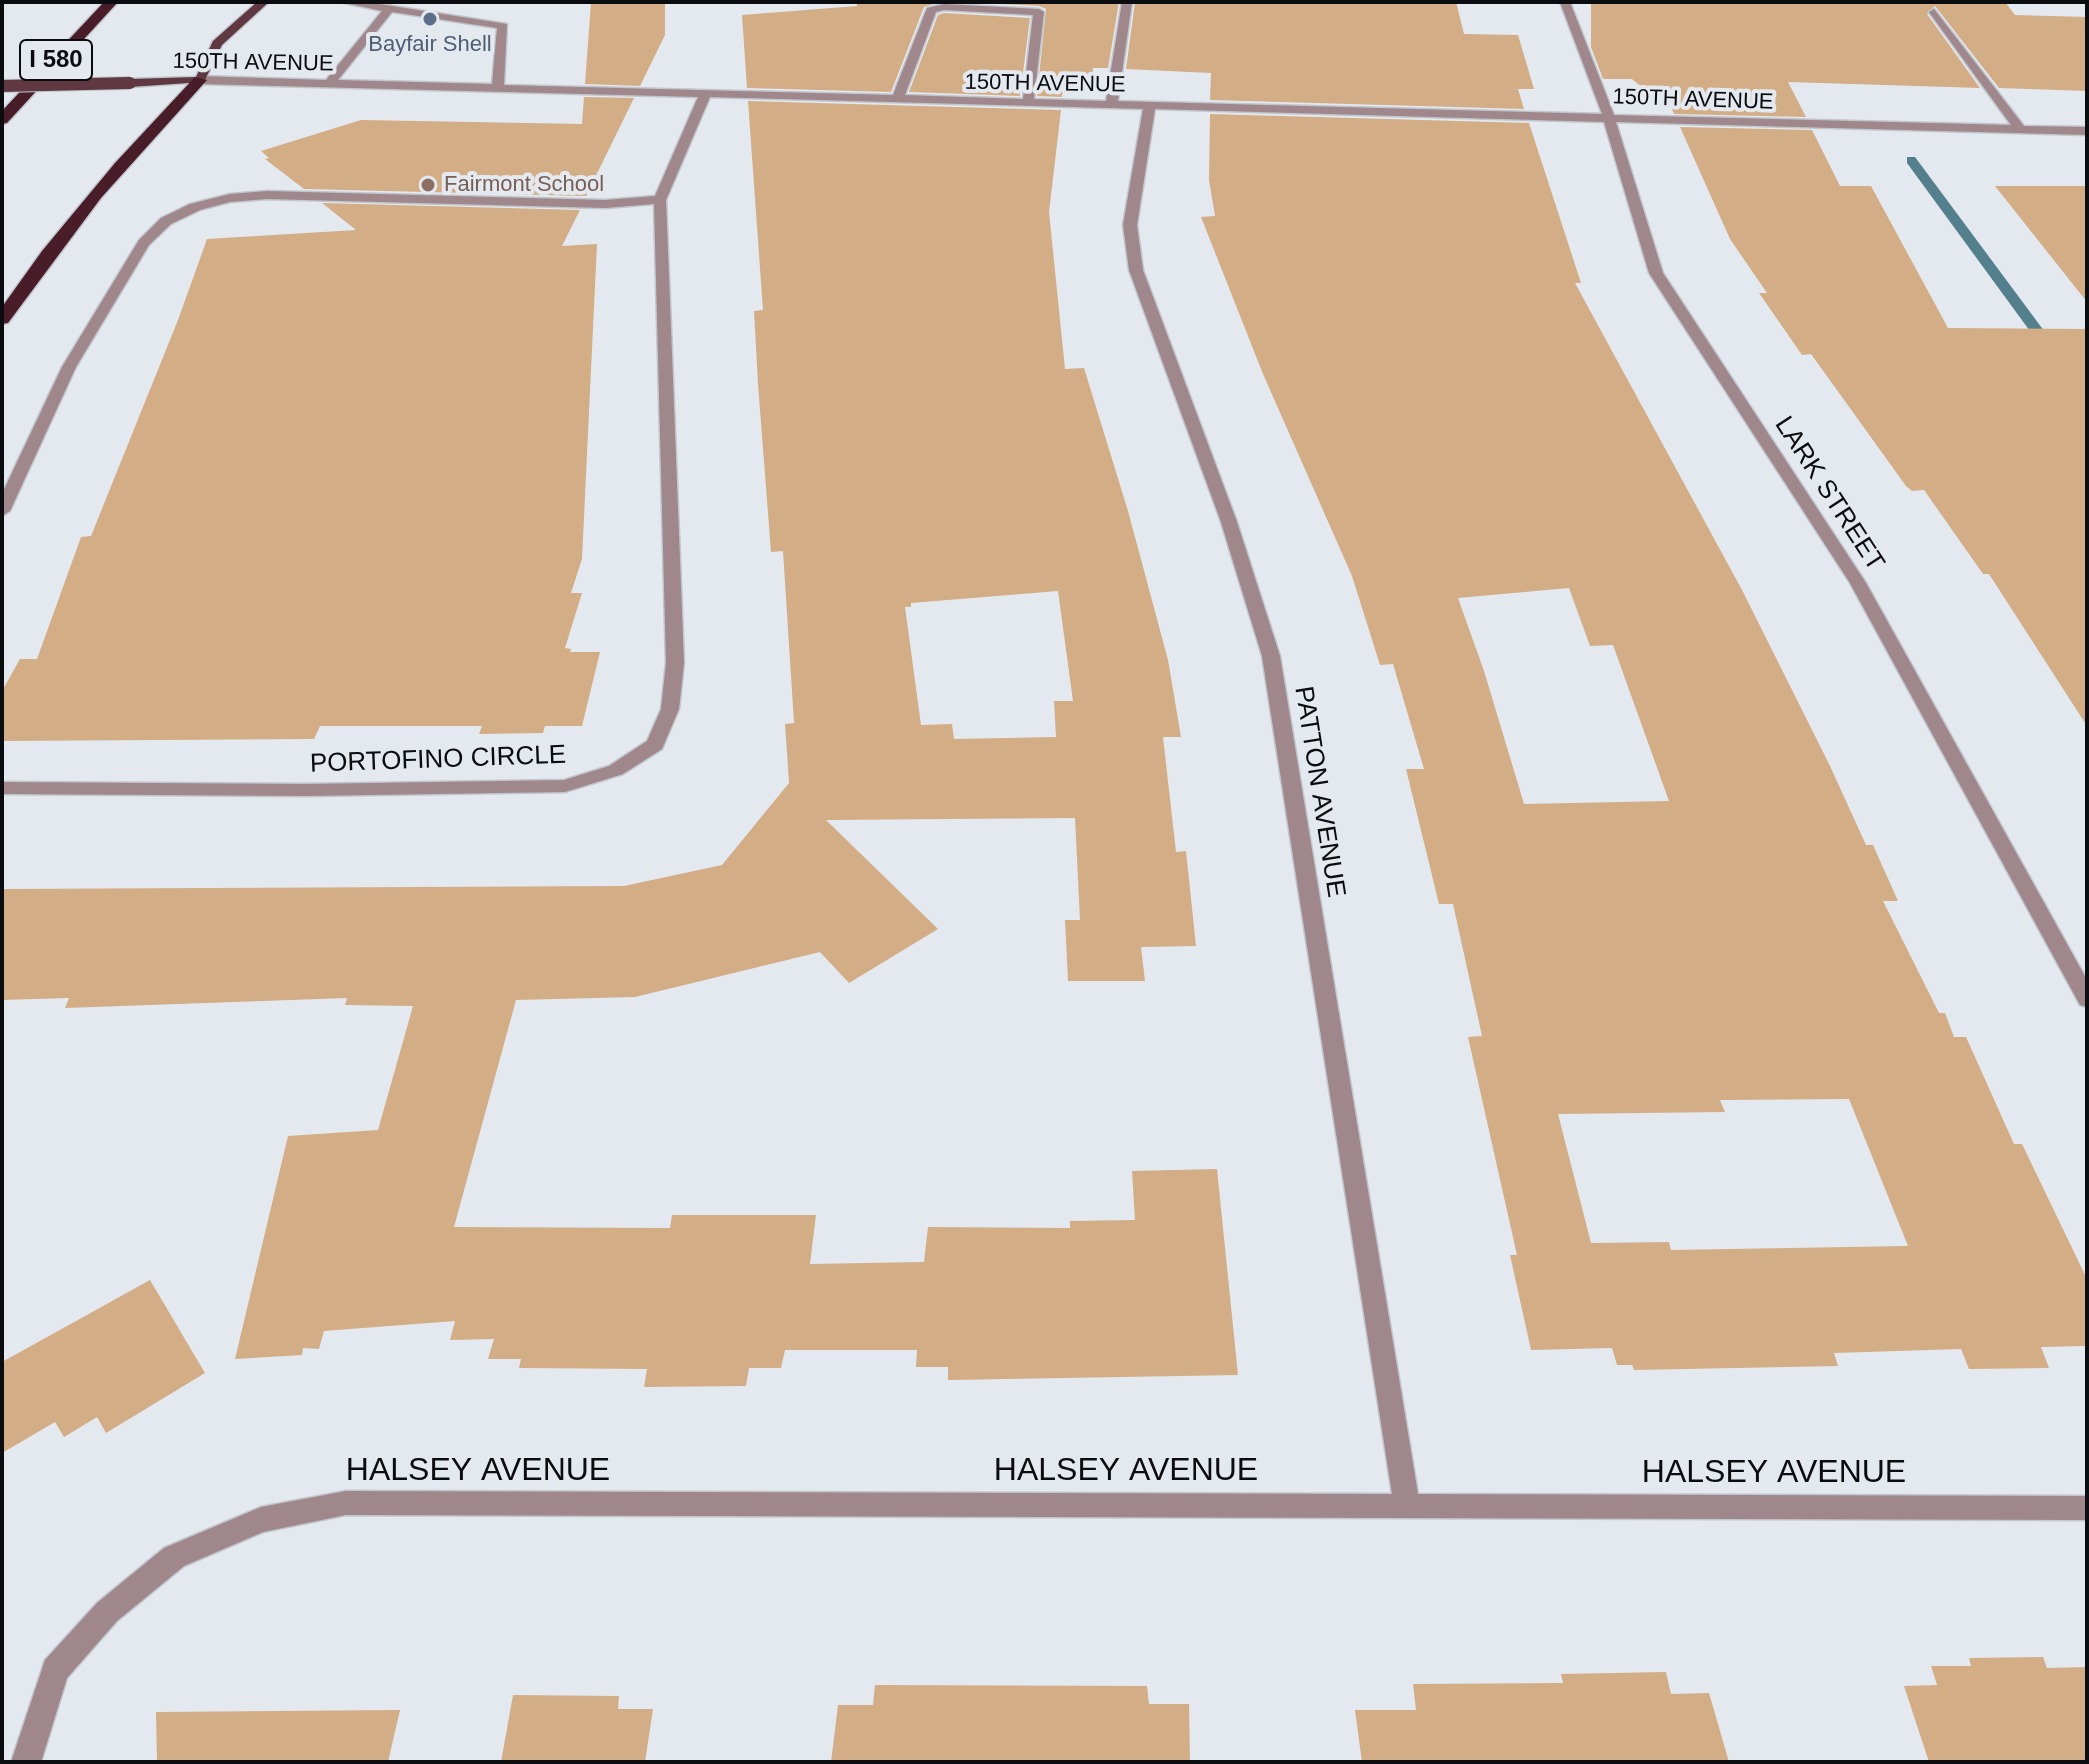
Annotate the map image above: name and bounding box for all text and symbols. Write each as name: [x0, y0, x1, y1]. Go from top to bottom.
marker: Bayfair Shell: [421, 10, 439, 28]
place label: Bayfair Shell: [368, 32, 492, 58]
road number: I 580: [20, 40, 92, 80]
street label: 150TH AVENUE: [172, 48, 334, 78]
street label: 150TH AVENUE: [964, 69, 1126, 99]
street label: 150TH AVENUE: [1612, 84, 1774, 116]
place label: Fairmont School: [444, 172, 604, 198]
marker: Fairmont School: [419, 176, 437, 194]
street label: LARK STREET: [1768, 411, 1890, 577]
street label: PATTON AVENUE: [1287, 684, 1351, 900]
street label: PORTOFINO CIRCLE: [309, 740, 567, 780]
street label: HALSEY AVENUE: [346, 1452, 610, 1490]
street label: HALSEY AVENUE: [994, 1452, 1258, 1490]
street label: HALSEY AVENUE: [1642, 1454, 1906, 1492]

